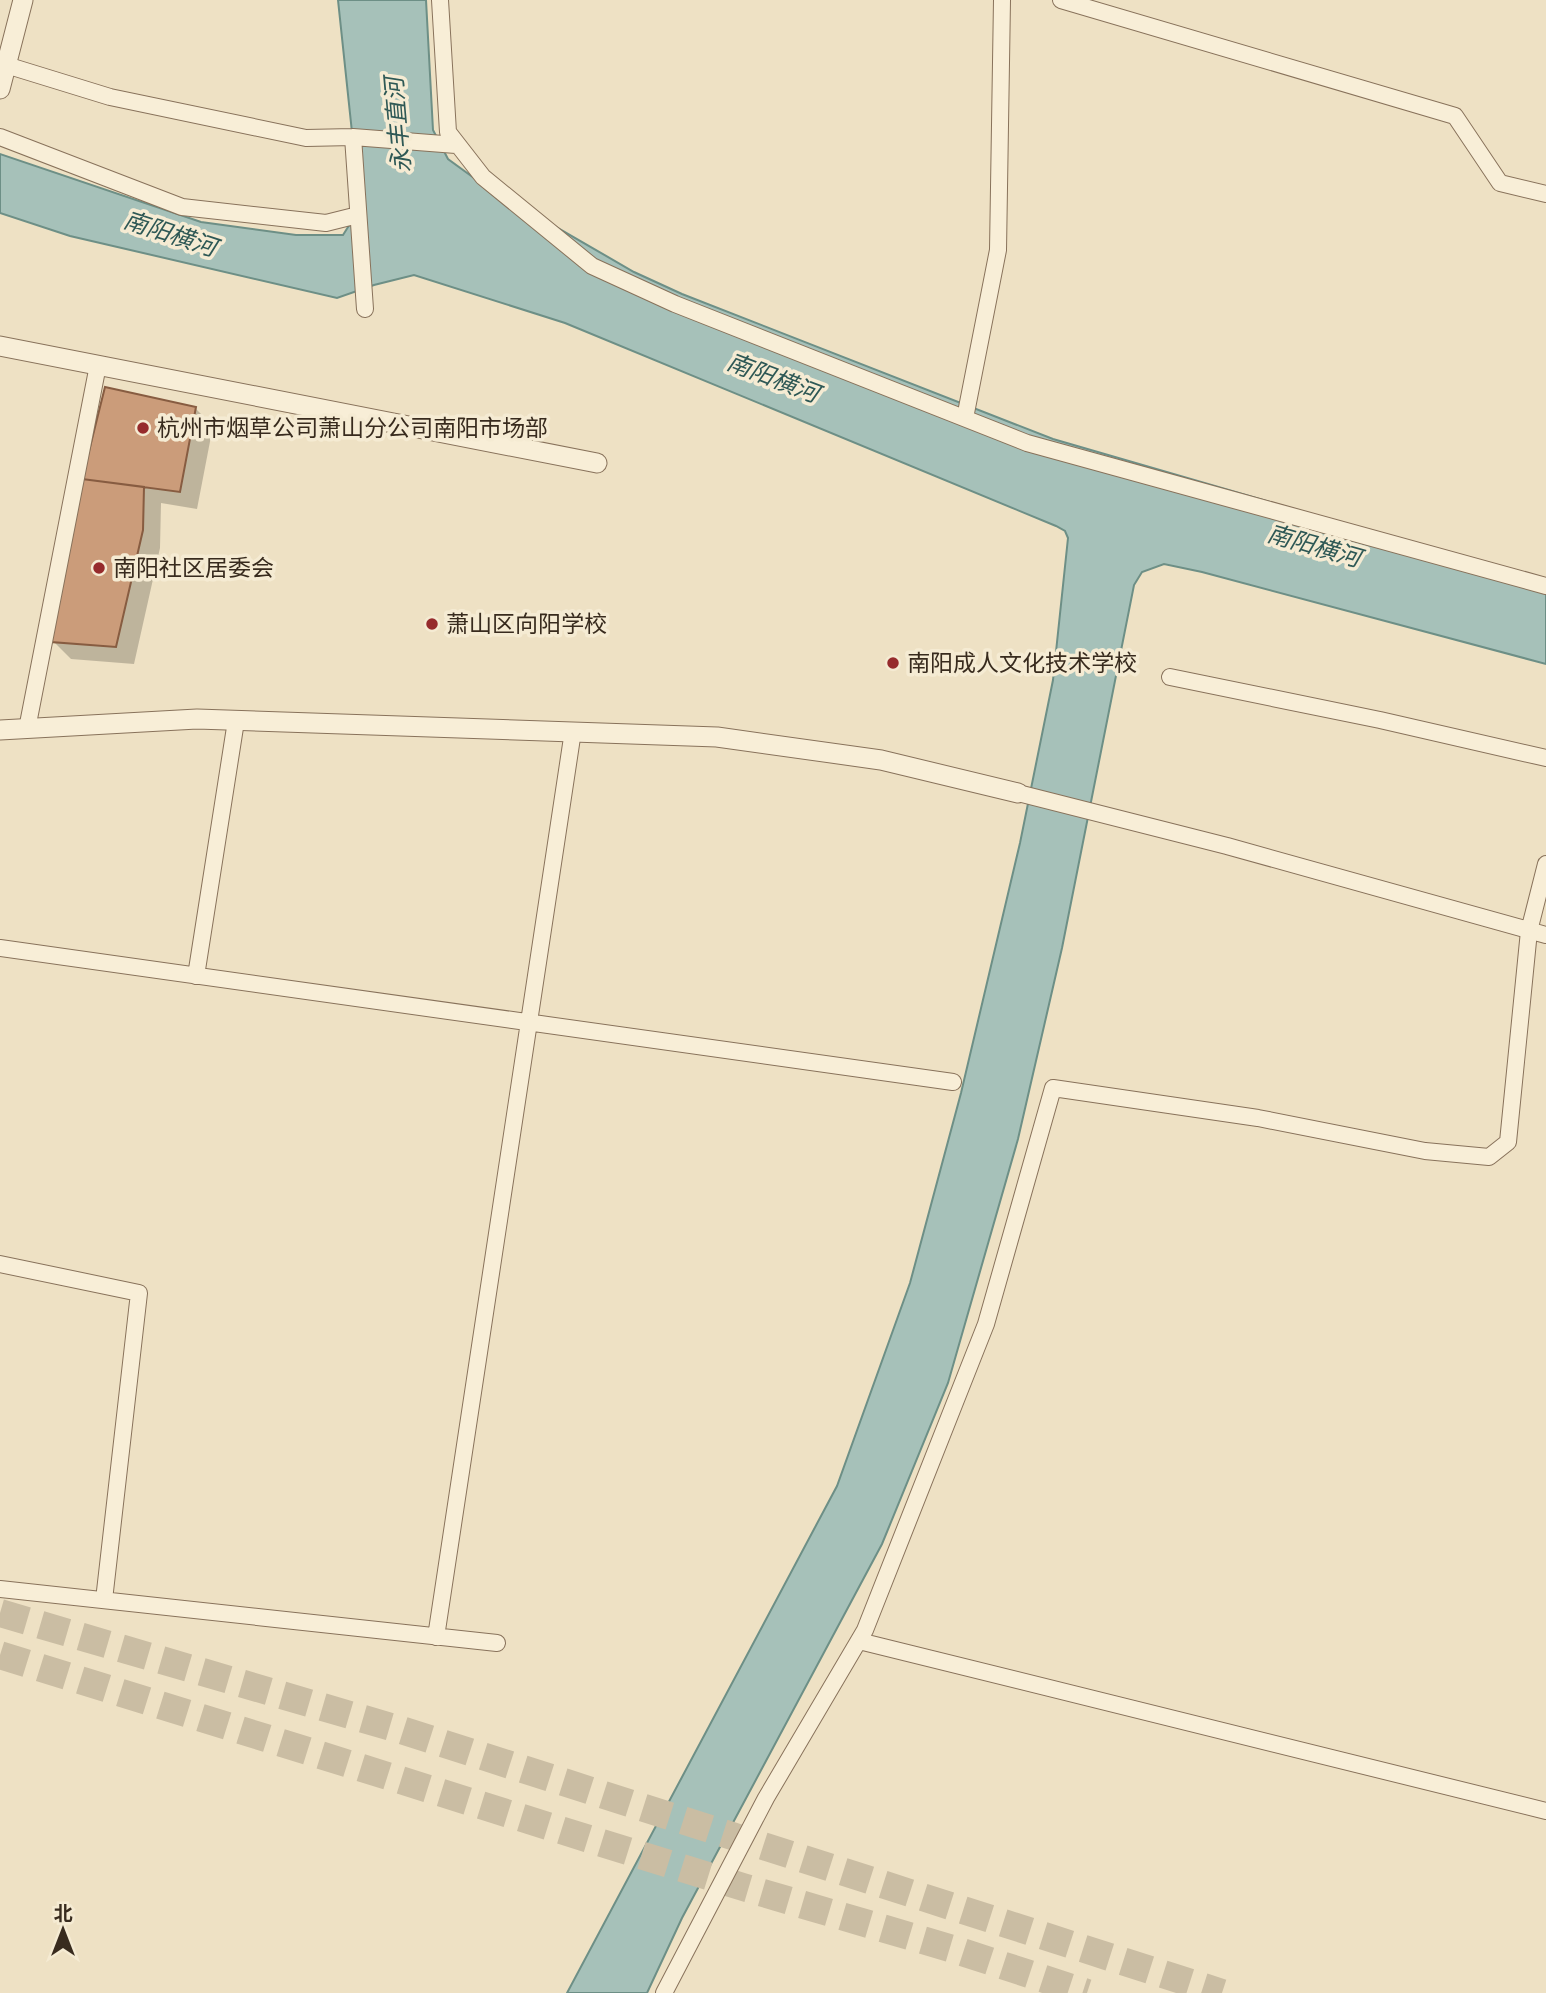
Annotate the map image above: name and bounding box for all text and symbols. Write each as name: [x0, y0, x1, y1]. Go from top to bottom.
water label: 永丰直河: [378, 72, 417, 174]
water label: 南阳横河: [120, 204, 224, 264]
water label: 南阳横河: [723, 346, 827, 411]
place label: 杭州市烟草公司萧山分公司南阳市场部: [157, 413, 548, 442]
marker: 杭州市烟草公司萧山分公司南阳市场部: [135, 420, 151, 436]
water label: 南阳横河: [1264, 517, 1368, 575]
place label: 南阳社区居委会: [113, 553, 274, 582]
marker: 南阳社区居委会: [91, 560, 107, 576]
place label: 萧山区向阳学校: [446, 609, 607, 638]
marker: 萧山区向阳学校: [424, 616, 440, 632]
place label: 南阳成人文化技术学校: [907, 648, 1137, 677]
marker: 南阳成人文化技术学校: [885, 655, 901, 671]
north arrow: [28, 1895, 98, 1965]
text: 北: [53, 1901, 73, 1925]

